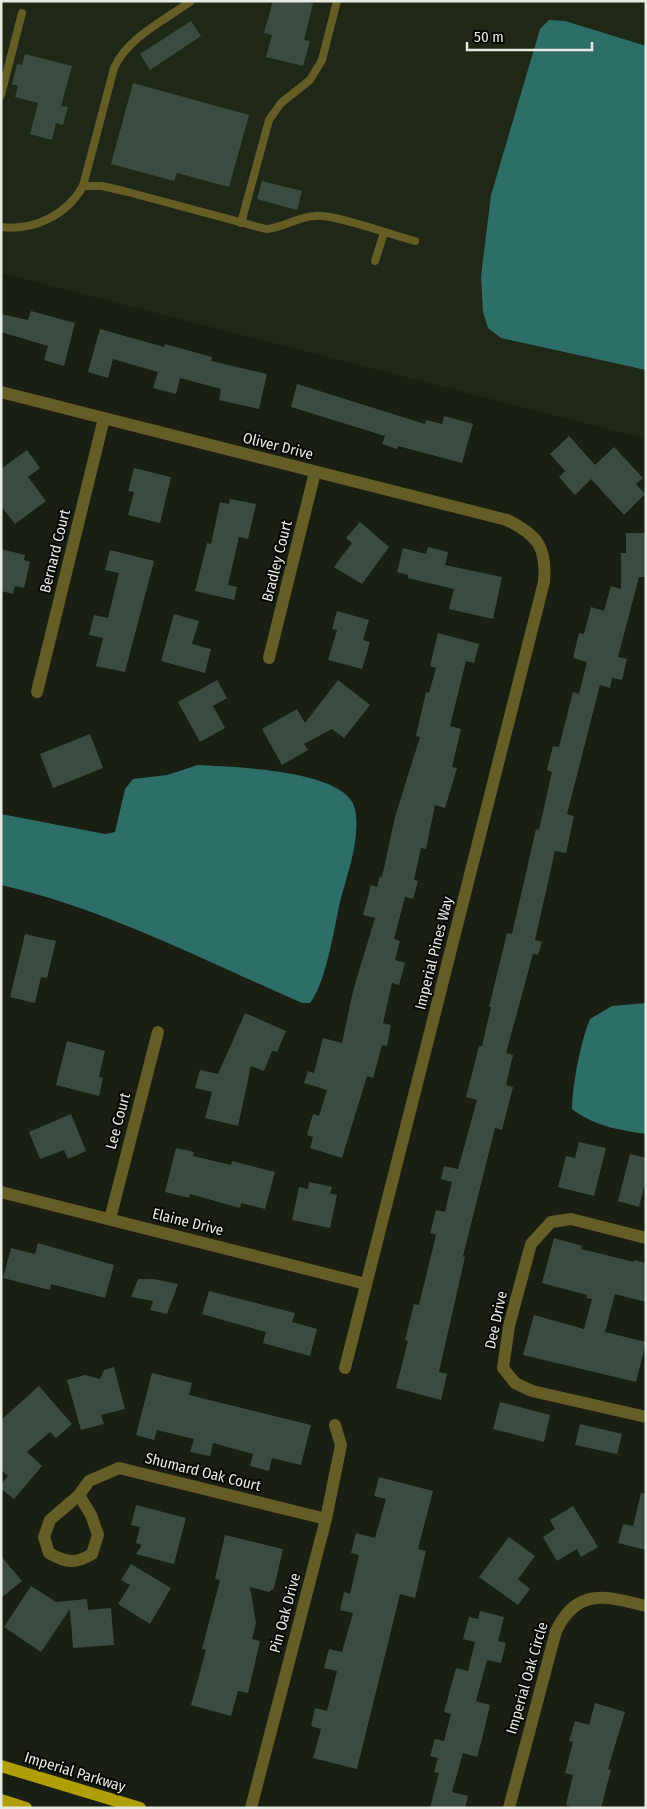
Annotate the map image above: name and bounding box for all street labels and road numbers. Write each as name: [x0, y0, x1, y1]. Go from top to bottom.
street label: Oliver Drive: [241, 429, 315, 463]
street label: Bernard Court: [36, 507, 74, 595]
street label: Bradley Court: [258, 518, 296, 603]
street label: Imperial Pines Way: [411, 894, 457, 1011]
street label: Lee Court: [102, 1091, 134, 1151]
street label: Elaine Drive: [151, 1204, 225, 1240]
street label: Dee Drive: [481, 1289, 511, 1351]
street label: Shumard Oak Court: [143, 1449, 263, 1495]
street label: Pin Oak Drive: [266, 1571, 304, 1655]
street label: Imperial Oak Circle: [502, 1620, 552, 1736]
street label: Imperial Parkway: [22, 1748, 128, 1796]

